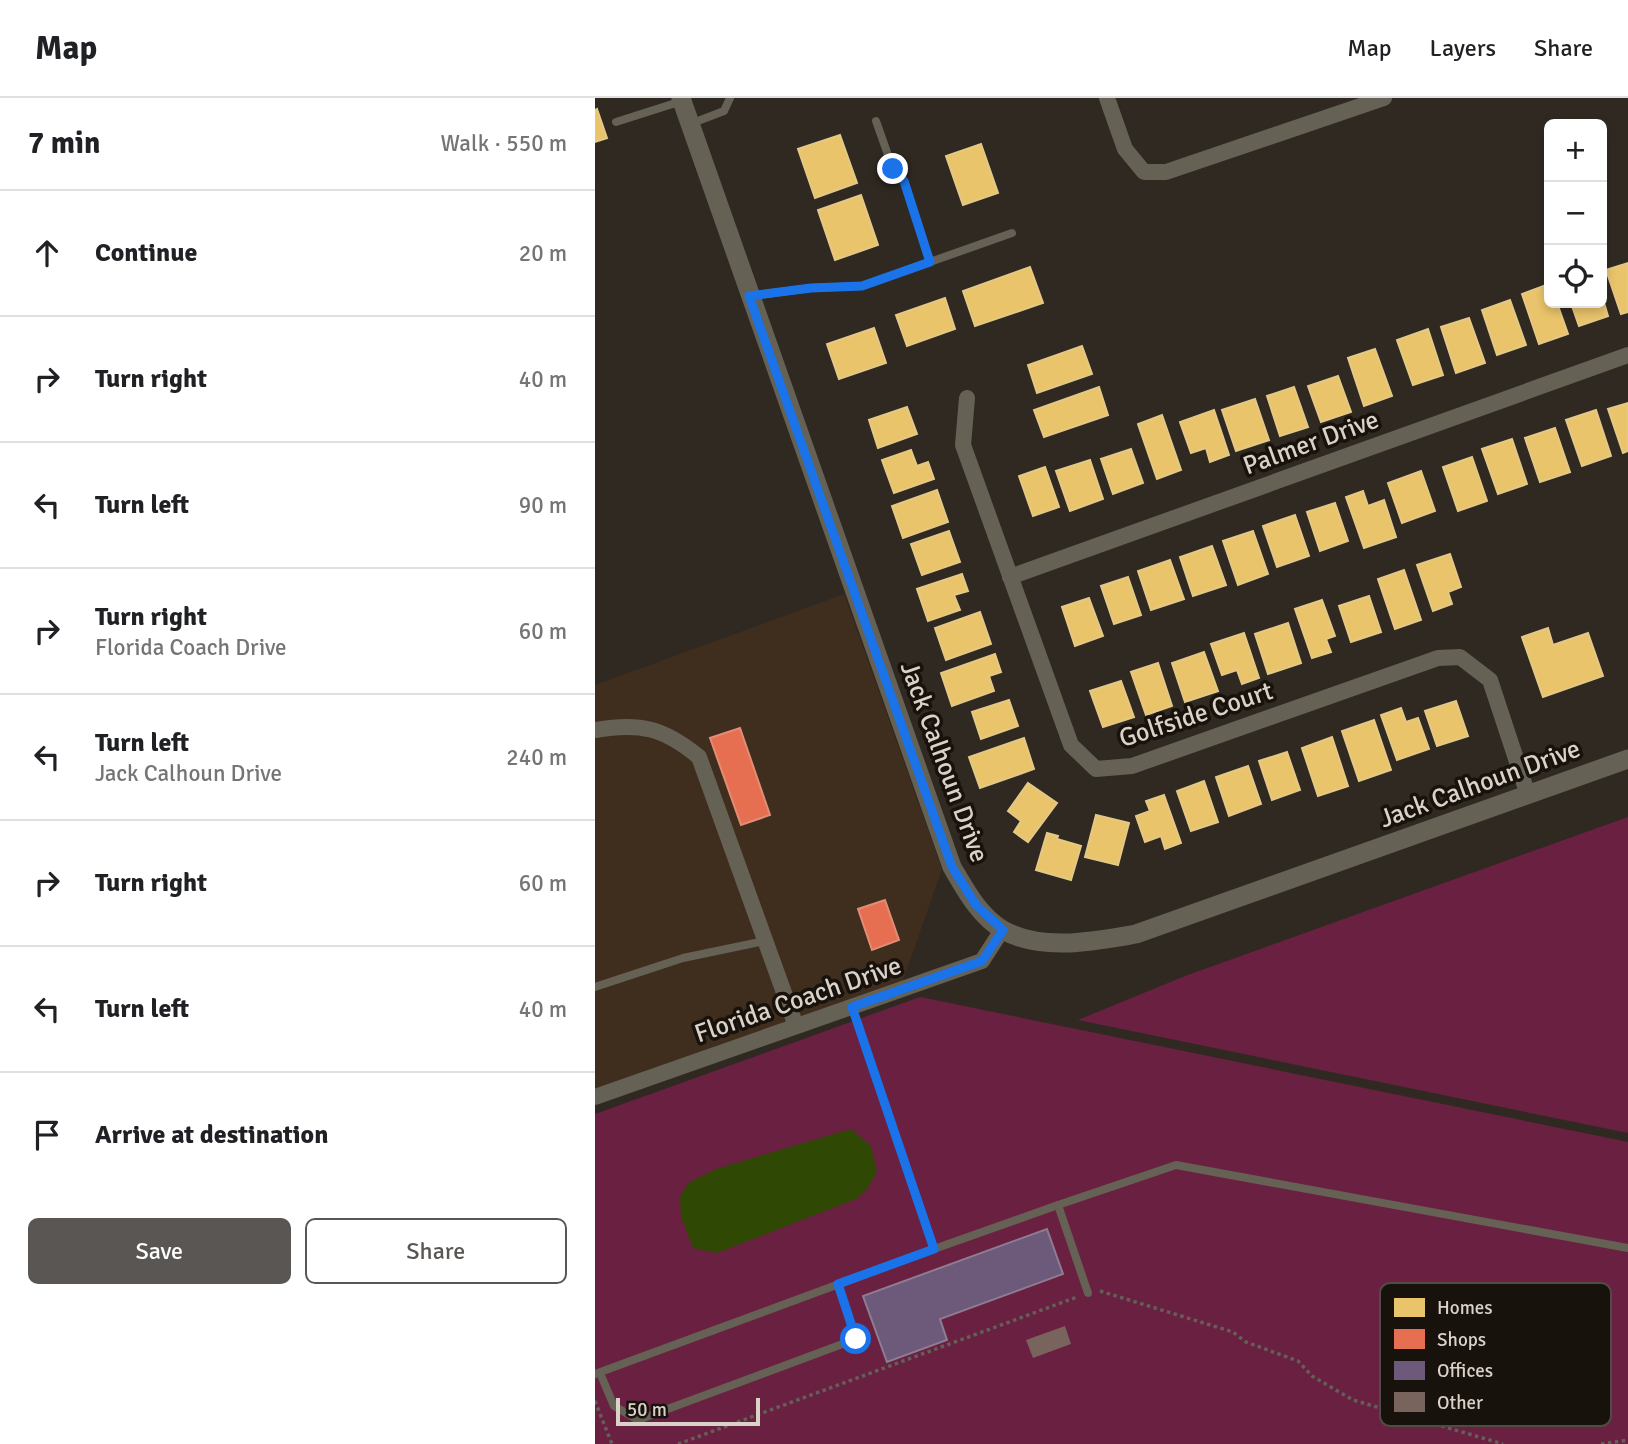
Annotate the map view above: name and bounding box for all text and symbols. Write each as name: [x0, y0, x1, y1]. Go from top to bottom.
text: Map: [35, 28, 97, 69]
text: Map: [1347, 33, 1392, 63]
text: Layers: [1430, 33, 1496, 63]
text: Share: [1534, 33, 1593, 63]
map controls: [1544, 119, 1607, 308]
button: +: [1544, 119, 1607, 182]
text: 7 min: [28, 125, 100, 162]
text: Walk · 550 m: [441, 129, 567, 158]
route end: [877, 153, 908, 184]
button: −: [1544, 182, 1607, 245]
icon: ahead: [28, 234, 66, 272]
text: Continue: [95, 237, 197, 269]
text: 20 m: [519, 239, 567, 268]
button: locate: [1544, 245, 1607, 308]
icon: right: [28, 360, 66, 398]
text: Turn right: [95, 363, 207, 395]
text: 40 m: [519, 365, 567, 394]
street label: Palmer Drive: [1239, 404, 1383, 482]
icon: left: [28, 486, 66, 524]
text: Turn left: [95, 489, 189, 521]
text: 90 m: [519, 491, 567, 520]
text: Turn right: [95, 601, 207, 633]
icon: right: [28, 612, 66, 650]
text: 60 m: [519, 617, 567, 646]
text: Florida Coach Drive: [95, 633, 287, 662]
street label: Jack Calhoun Drive: [893, 657, 995, 867]
street label: Golfside Court: [1115, 675, 1277, 755]
text: Turn left: [95, 727, 189, 759]
street label: Jack Calhoun Drive: [1375, 733, 1585, 835]
icon: left: [28, 738, 66, 776]
text: 240 m: [506, 743, 567, 772]
text: Jack Calhoun Drive: [95, 759, 282, 788]
icon: right: [28, 864, 66, 902]
text: Turn right: [95, 867, 207, 899]
text: 60 m: [519, 869, 567, 898]
street label: Florida Coach Drive: [690, 950, 906, 1050]
icon: left: [28, 990, 66, 1028]
text: Turn left: [95, 993, 189, 1025]
text: 40 m: [519, 995, 567, 1024]
icon: arrive: [28, 1116, 66, 1154]
text: Arrive at destination: [95, 1119, 328, 1151]
button: Save: [28, 1218, 291, 1284]
button: Share: [305, 1218, 567, 1284]
legend: [1380, 1283, 1611, 1426]
text: Homes: [1437, 1296, 1493, 1320]
route start: [840, 1323, 871, 1354]
text: Shops: [1437, 1328, 1486, 1352]
text: Offices: [1437, 1359, 1493, 1383]
text: Other: [1437, 1391, 1483, 1415]
scale bar: [616, 1395, 759, 1427]
text: 50 m: [627, 1398, 667, 1422]

